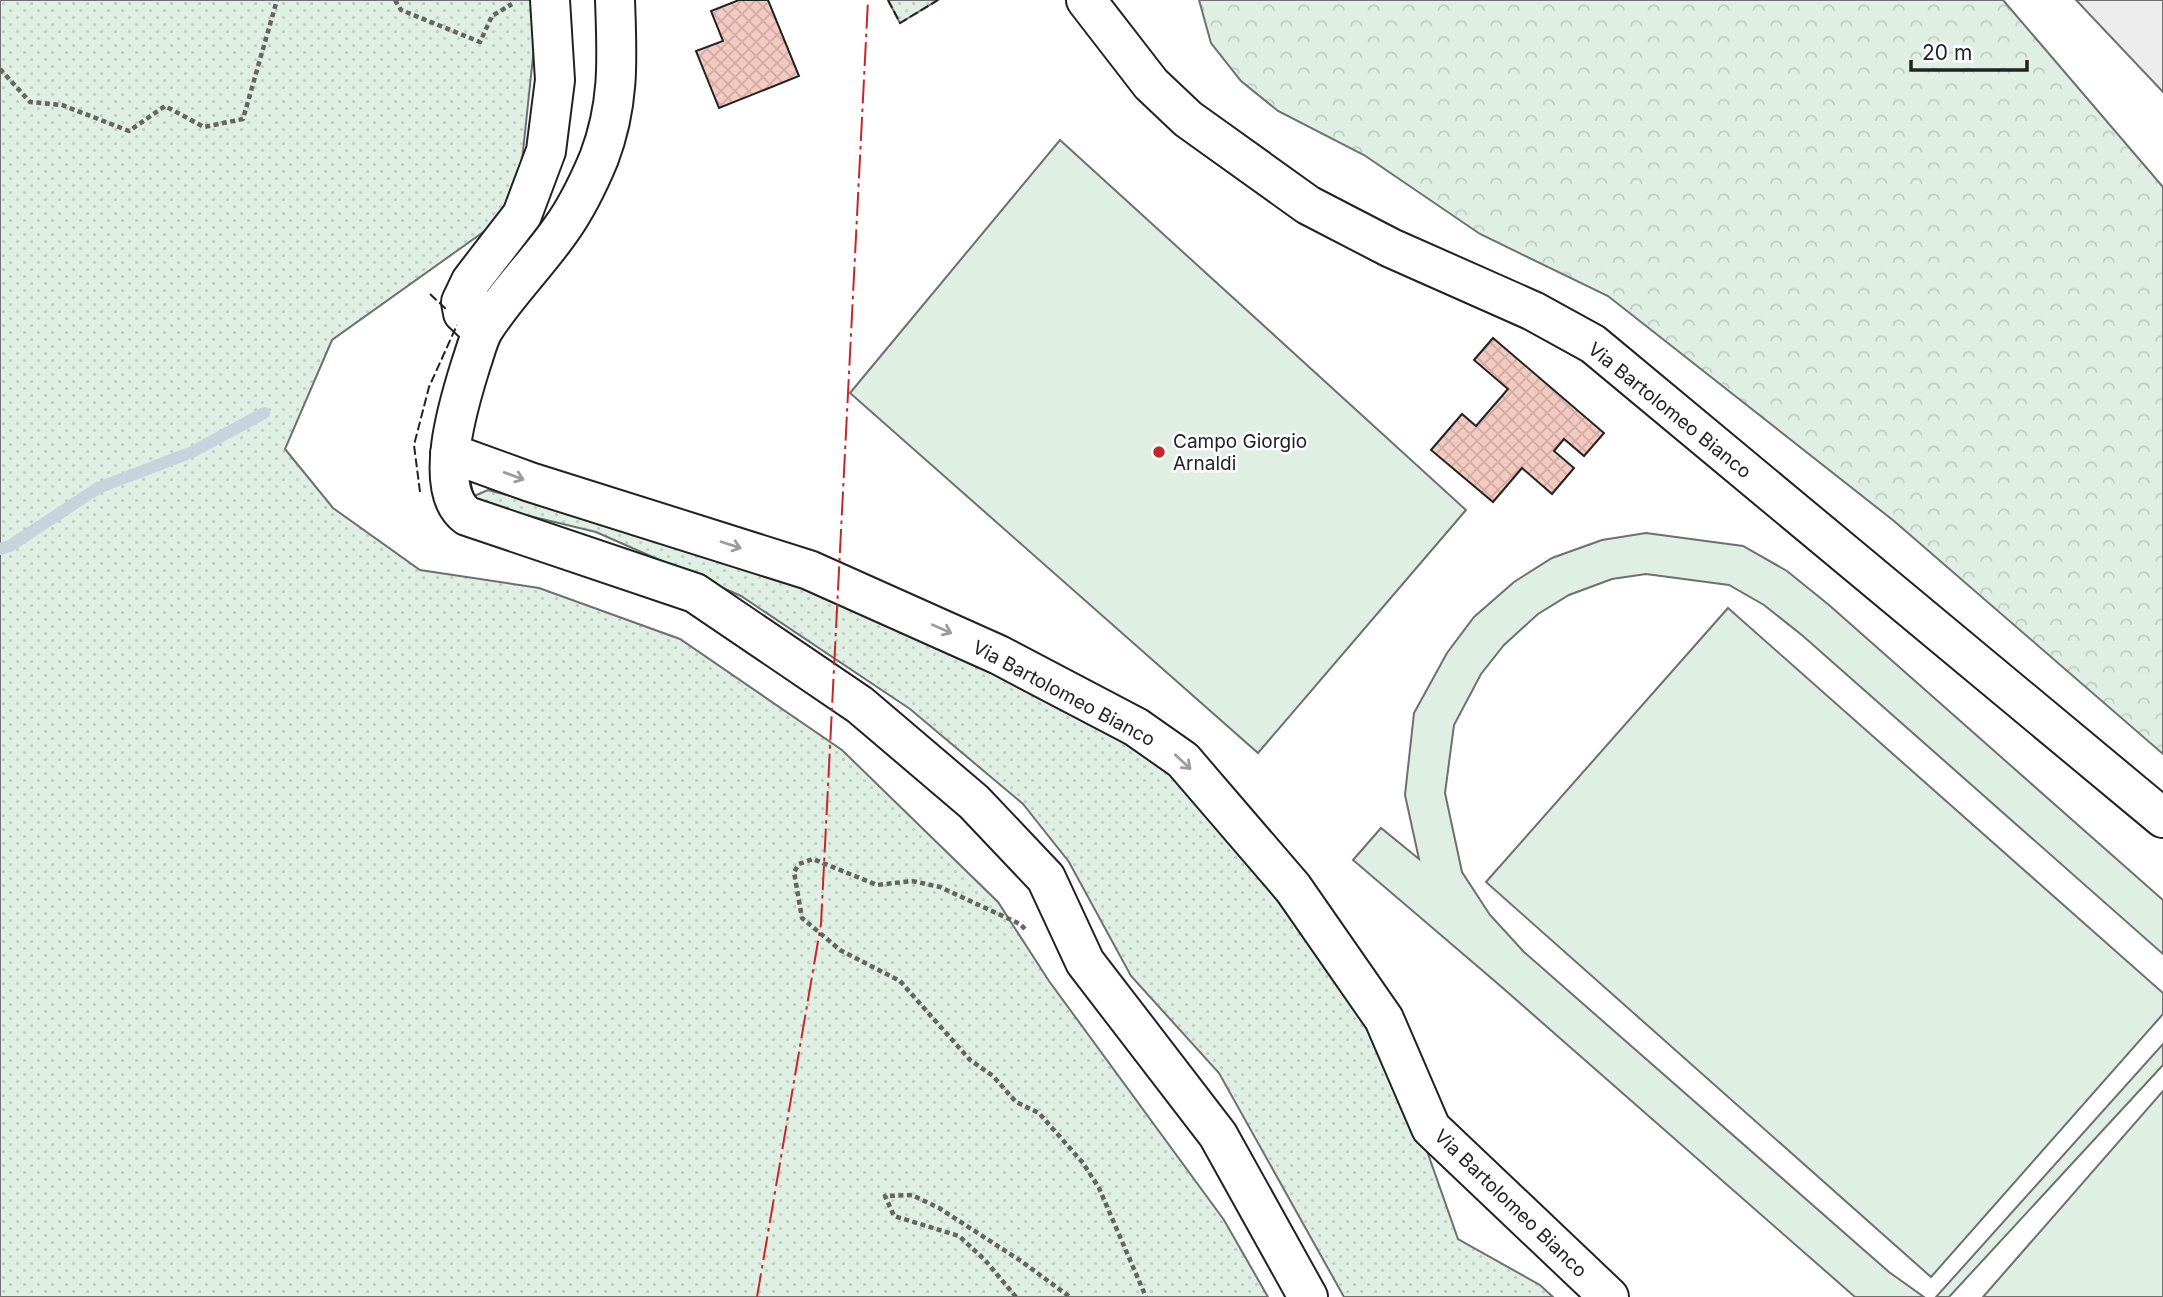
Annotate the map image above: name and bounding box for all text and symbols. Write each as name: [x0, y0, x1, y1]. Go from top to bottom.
scale bar: [1911, 28, 2026, 72]
text: 20 m: [1922, 40, 1972, 65]
street label: Via Bartolomeo Bianco: [1583, 337, 1756, 483]
place label: Campo Giorgio Arnaldi: [1173, 430, 1307, 475]
marker: Campo Giorgio Arnaldi: [1151, 444, 1167, 460]
one-way arrow: [503, 471, 525, 483]
one-way arrow: [720, 540, 742, 553]
one-way arrow: [931, 623, 952, 636]
street label: Via Bartolomeo Bianco: [969, 636, 1159, 751]
one-way arrow: [1174, 754, 1191, 771]
street label: Via Bartolomeo Bianco: [1430, 1124, 1592, 1282]

